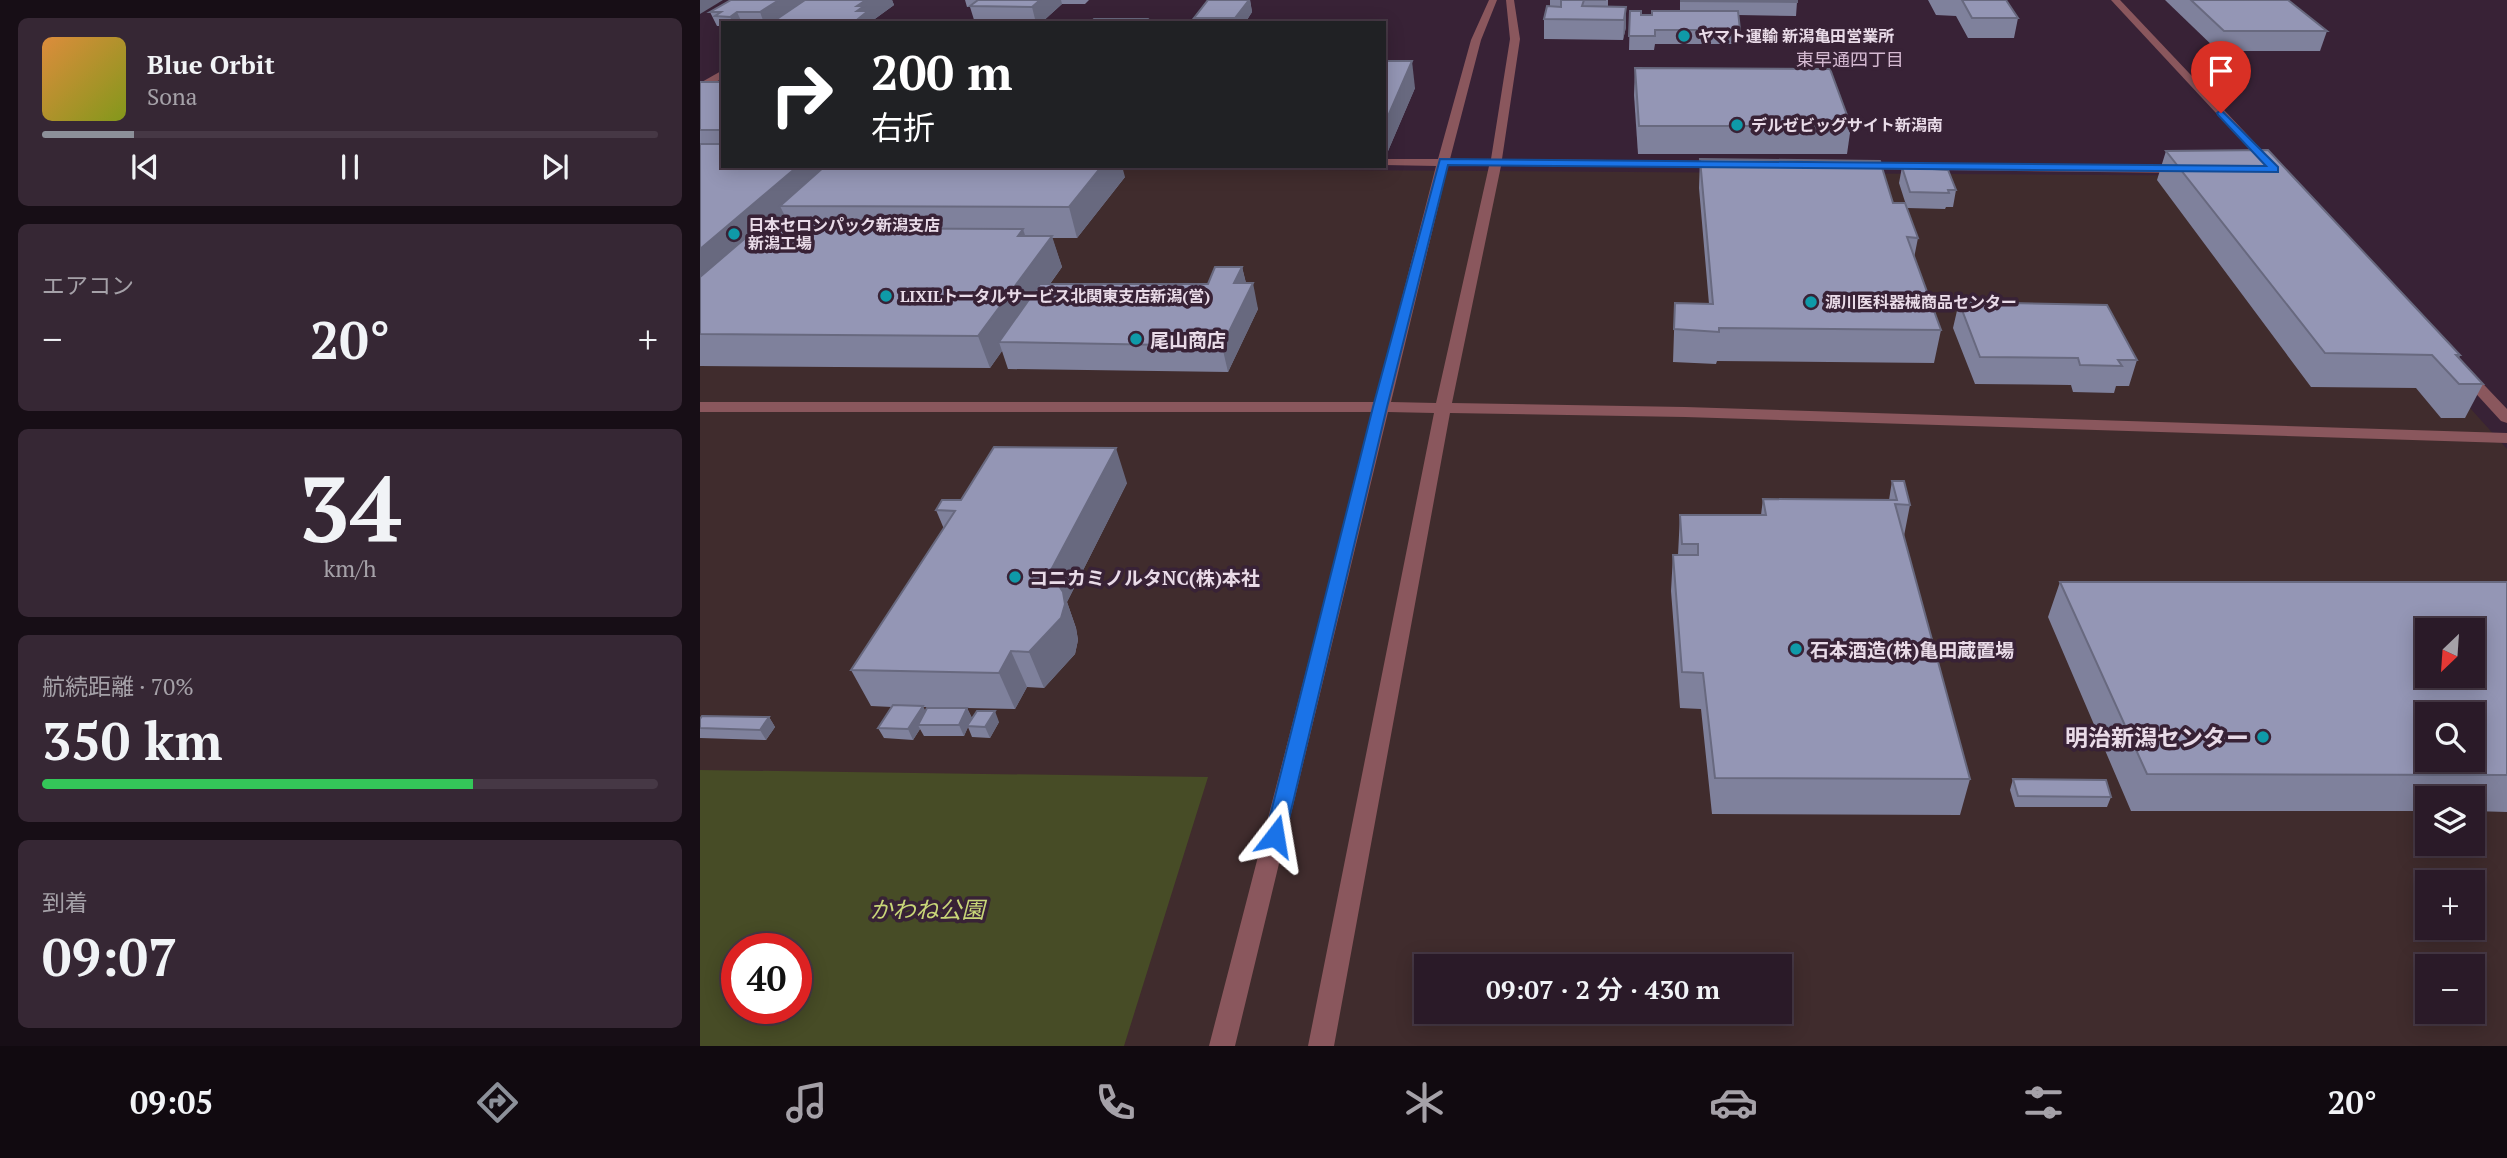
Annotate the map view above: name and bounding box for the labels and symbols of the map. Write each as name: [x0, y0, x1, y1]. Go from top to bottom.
place label: ヤマト運輸 新潟亀田営業所: [1698, 25, 1894, 47]
marker: ヤマト運輸 新潟亀田営業所: [1676, 28, 1692, 44]
pin: [2191, 41, 2251, 113]
district label: 東早通四丁目: [1796, 47, 1904, 71]
place label: デルゼビッグサイト新潟南: [1751, 114, 1943, 136]
marker: デルゼビッグサイト新潟南: [1729, 117, 1745, 133]
place label: 日本セロンパック新潟支店 新潟工場: [748, 214, 940, 254]
marker: 日本セロンパック新潟支店 新潟工場: [726, 226, 742, 242]
place label: LIXILトータルサービス北関東支店新潟(営): [900, 285, 1210, 307]
marker: LIXILトータルサービス北関東支店新潟(営): [878, 288, 894, 304]
place label: 源川医科器械商品センター: [1825, 291, 2017, 313]
marker: 源川医科器械商品センター: [1803, 294, 1819, 310]
place label: 尾山商店: [1150, 327, 1226, 352]
marker: 尾山商店: [1128, 331, 1144, 347]
place label: コニカミノルタNC(株)本社: [1029, 565, 1260, 590]
marker: コニカミノルタNC(株)本社: [1007, 569, 1023, 585]
north arrow: [2415, 618, 2485, 688]
place label: 石本酒造(株)亀田蔵置場: [1810, 637, 2014, 662]
marker: 石本酒造(株)亀田蔵置場: [1788, 641, 1804, 657]
place label: 明治新潟センター: [2065, 722, 2249, 753]
marker: 明治新潟センター: [2255, 729, 2271, 745]
position arrow: [1238, 799, 1312, 873]
park label: かわね公園: [870, 894, 988, 925]
speed limit sign: 40: [721, 933, 812, 1024]

